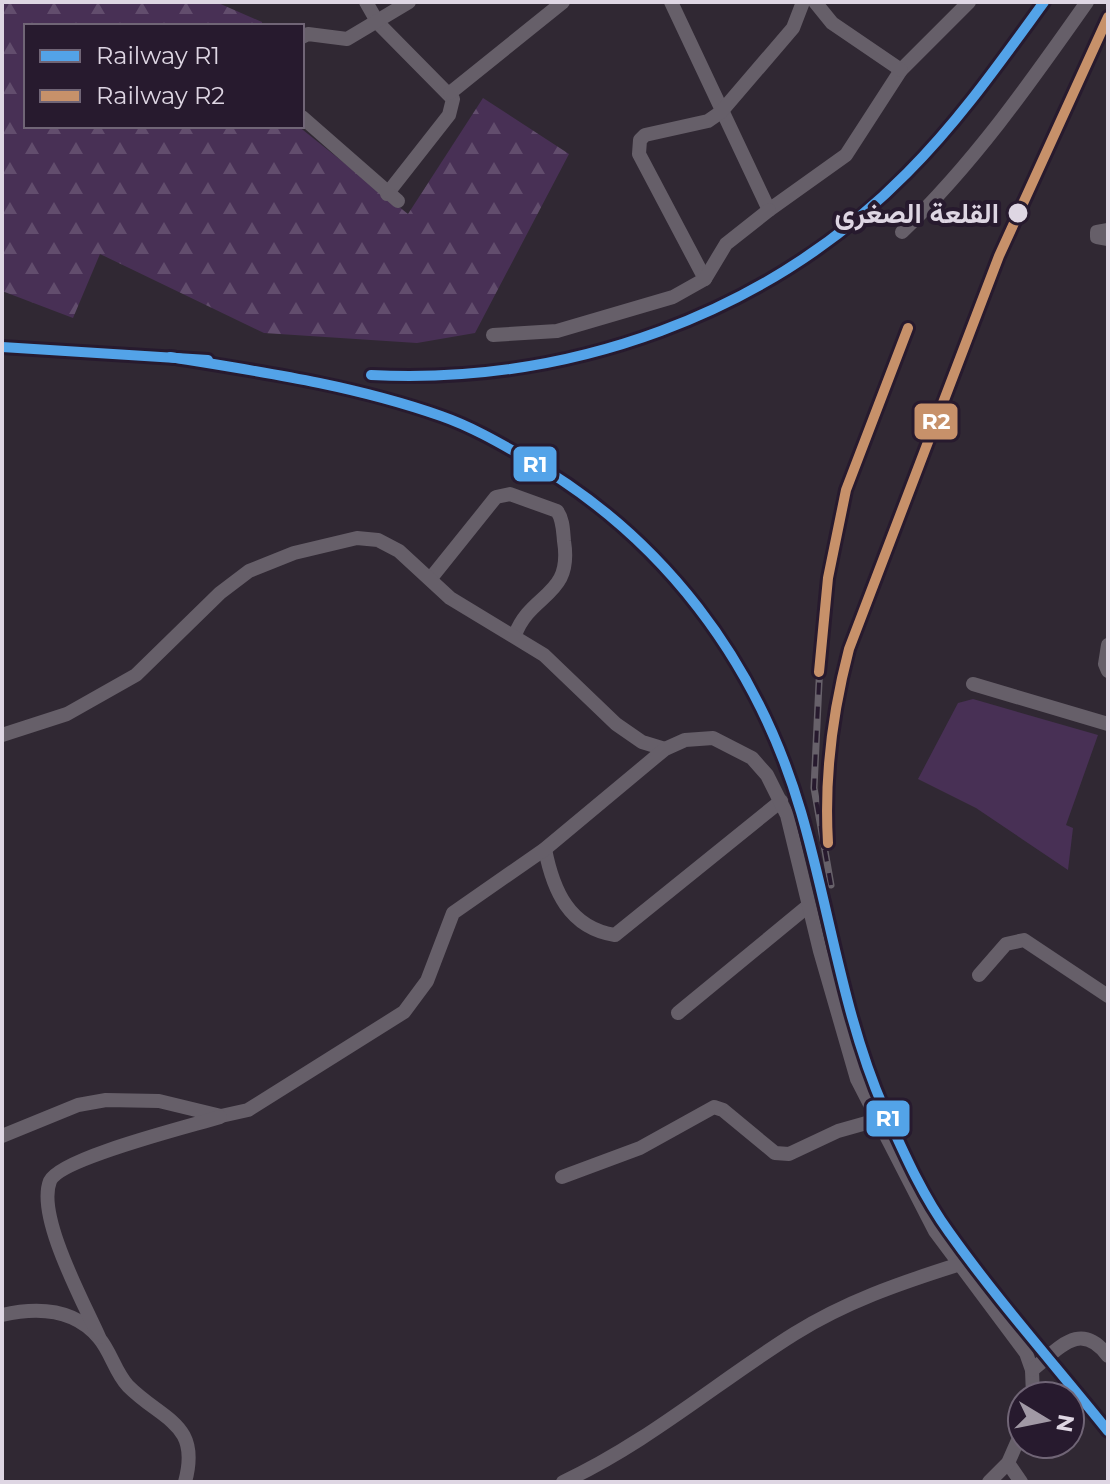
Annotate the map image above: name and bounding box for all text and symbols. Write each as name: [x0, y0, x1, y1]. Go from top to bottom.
legend: [24, 24, 304, 128]
text: Railway R1: [96, 41, 220, 70]
text: Railway R2: [96, 81, 225, 110]
place label: القلعة الصغرى: [835, 196, 999, 231]
marker: القلعة الصغرى: [1006, 201, 1030, 225]
line badge: R2: [913, 402, 959, 441]
text: R2: [921, 408, 951, 435]
line badge: R1: [512, 445, 558, 483]
text: R1: [523, 451, 547, 478]
line badge: R1: [865, 1099, 911, 1138]
text: R1: [876, 1105, 900, 1132]
north arrow: [1006, 1380, 1086, 1460]
text: N: [1050, 1412, 1080, 1434]

